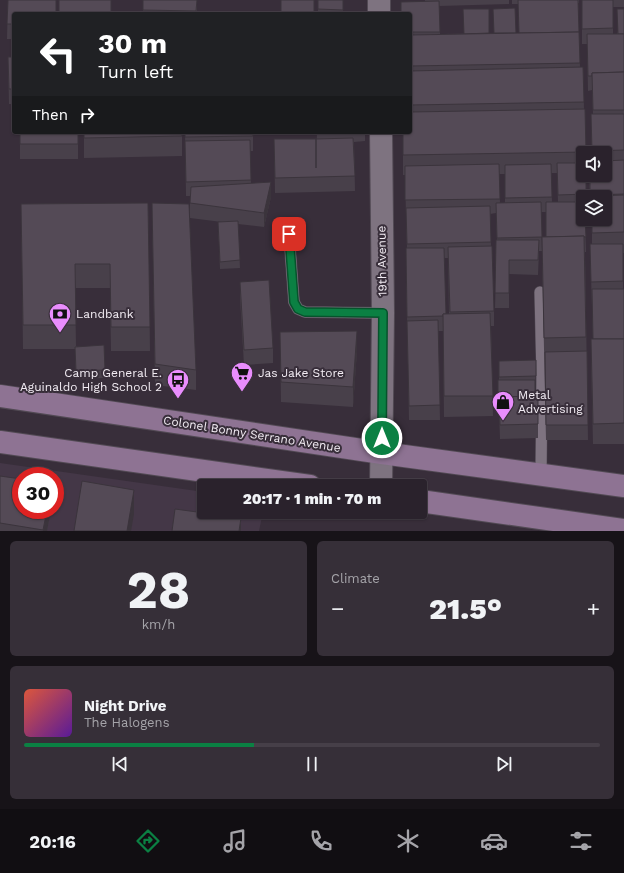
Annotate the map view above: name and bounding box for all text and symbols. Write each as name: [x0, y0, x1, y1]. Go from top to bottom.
text: 30 m: [98, 27, 167, 60]
icon: left: [32, 28, 84, 80]
text: Turn left: [98, 61, 173, 82]
icon: right: [76, 104, 98, 126]
text: Then: [32, 106, 68, 124]
map controls: [576, 146, 612, 226]
button: sound: [576, 146, 612, 182]
button: layers: [576, 190, 612, 226]
pin: [272, 217, 306, 251]
icon: arrive: [278, 223, 300, 245]
street label: 19th Avenue: [374, 226, 390, 296]
bank icon: Landbank: [47, 301, 73, 334]
place label: Landbank: [76, 307, 134, 321]
supermarket icon: Jas Jake Store: [229, 360, 255, 393]
place label: Camp General E. Aguinaldo High School 2: [20, 366, 162, 394]
place label: Jas Jake Store: [258, 366, 344, 380]
bus stop icon: Camp General E. Aguinaldo High School 2: [165, 367, 191, 400]
place label: Metal Advertising: [518, 388, 583, 416]
shop icon: Metal Advertising: [490, 389, 516, 422]
street label: Colonel Bonny Serrano Avenue: [162, 413, 342, 455]
position arrow: [361, 417, 403, 459]
speed limit sign: 30: [12, 467, 64, 519]
text: 20:17 · 1 min · 70 m: [243, 490, 381, 508]
text: 28: [127, 560, 190, 621]
text: Climate: [331, 571, 380, 586]
text: 21.5°: [429, 591, 502, 626]
text: −: [331, 596, 344, 621]
text: +: [587, 596, 600, 621]
text: km/h: [142, 617, 175, 632]
text: Night Drive: [84, 697, 167, 715]
text: The Halogens: [84, 715, 170, 730]
icon: previous: [109, 753, 131, 775]
icon: pause: [301, 753, 323, 775]
icon: next: [493, 753, 515, 775]
icon: directions: [134, 827, 162, 855]
icon: music: [221, 827, 249, 855]
icon: phone: [307, 827, 335, 855]
icon: climate: [394, 827, 422, 855]
icon: car: [480, 827, 508, 855]
icon: filters: [567, 827, 595, 855]
text: 20:16: [29, 831, 76, 852]

